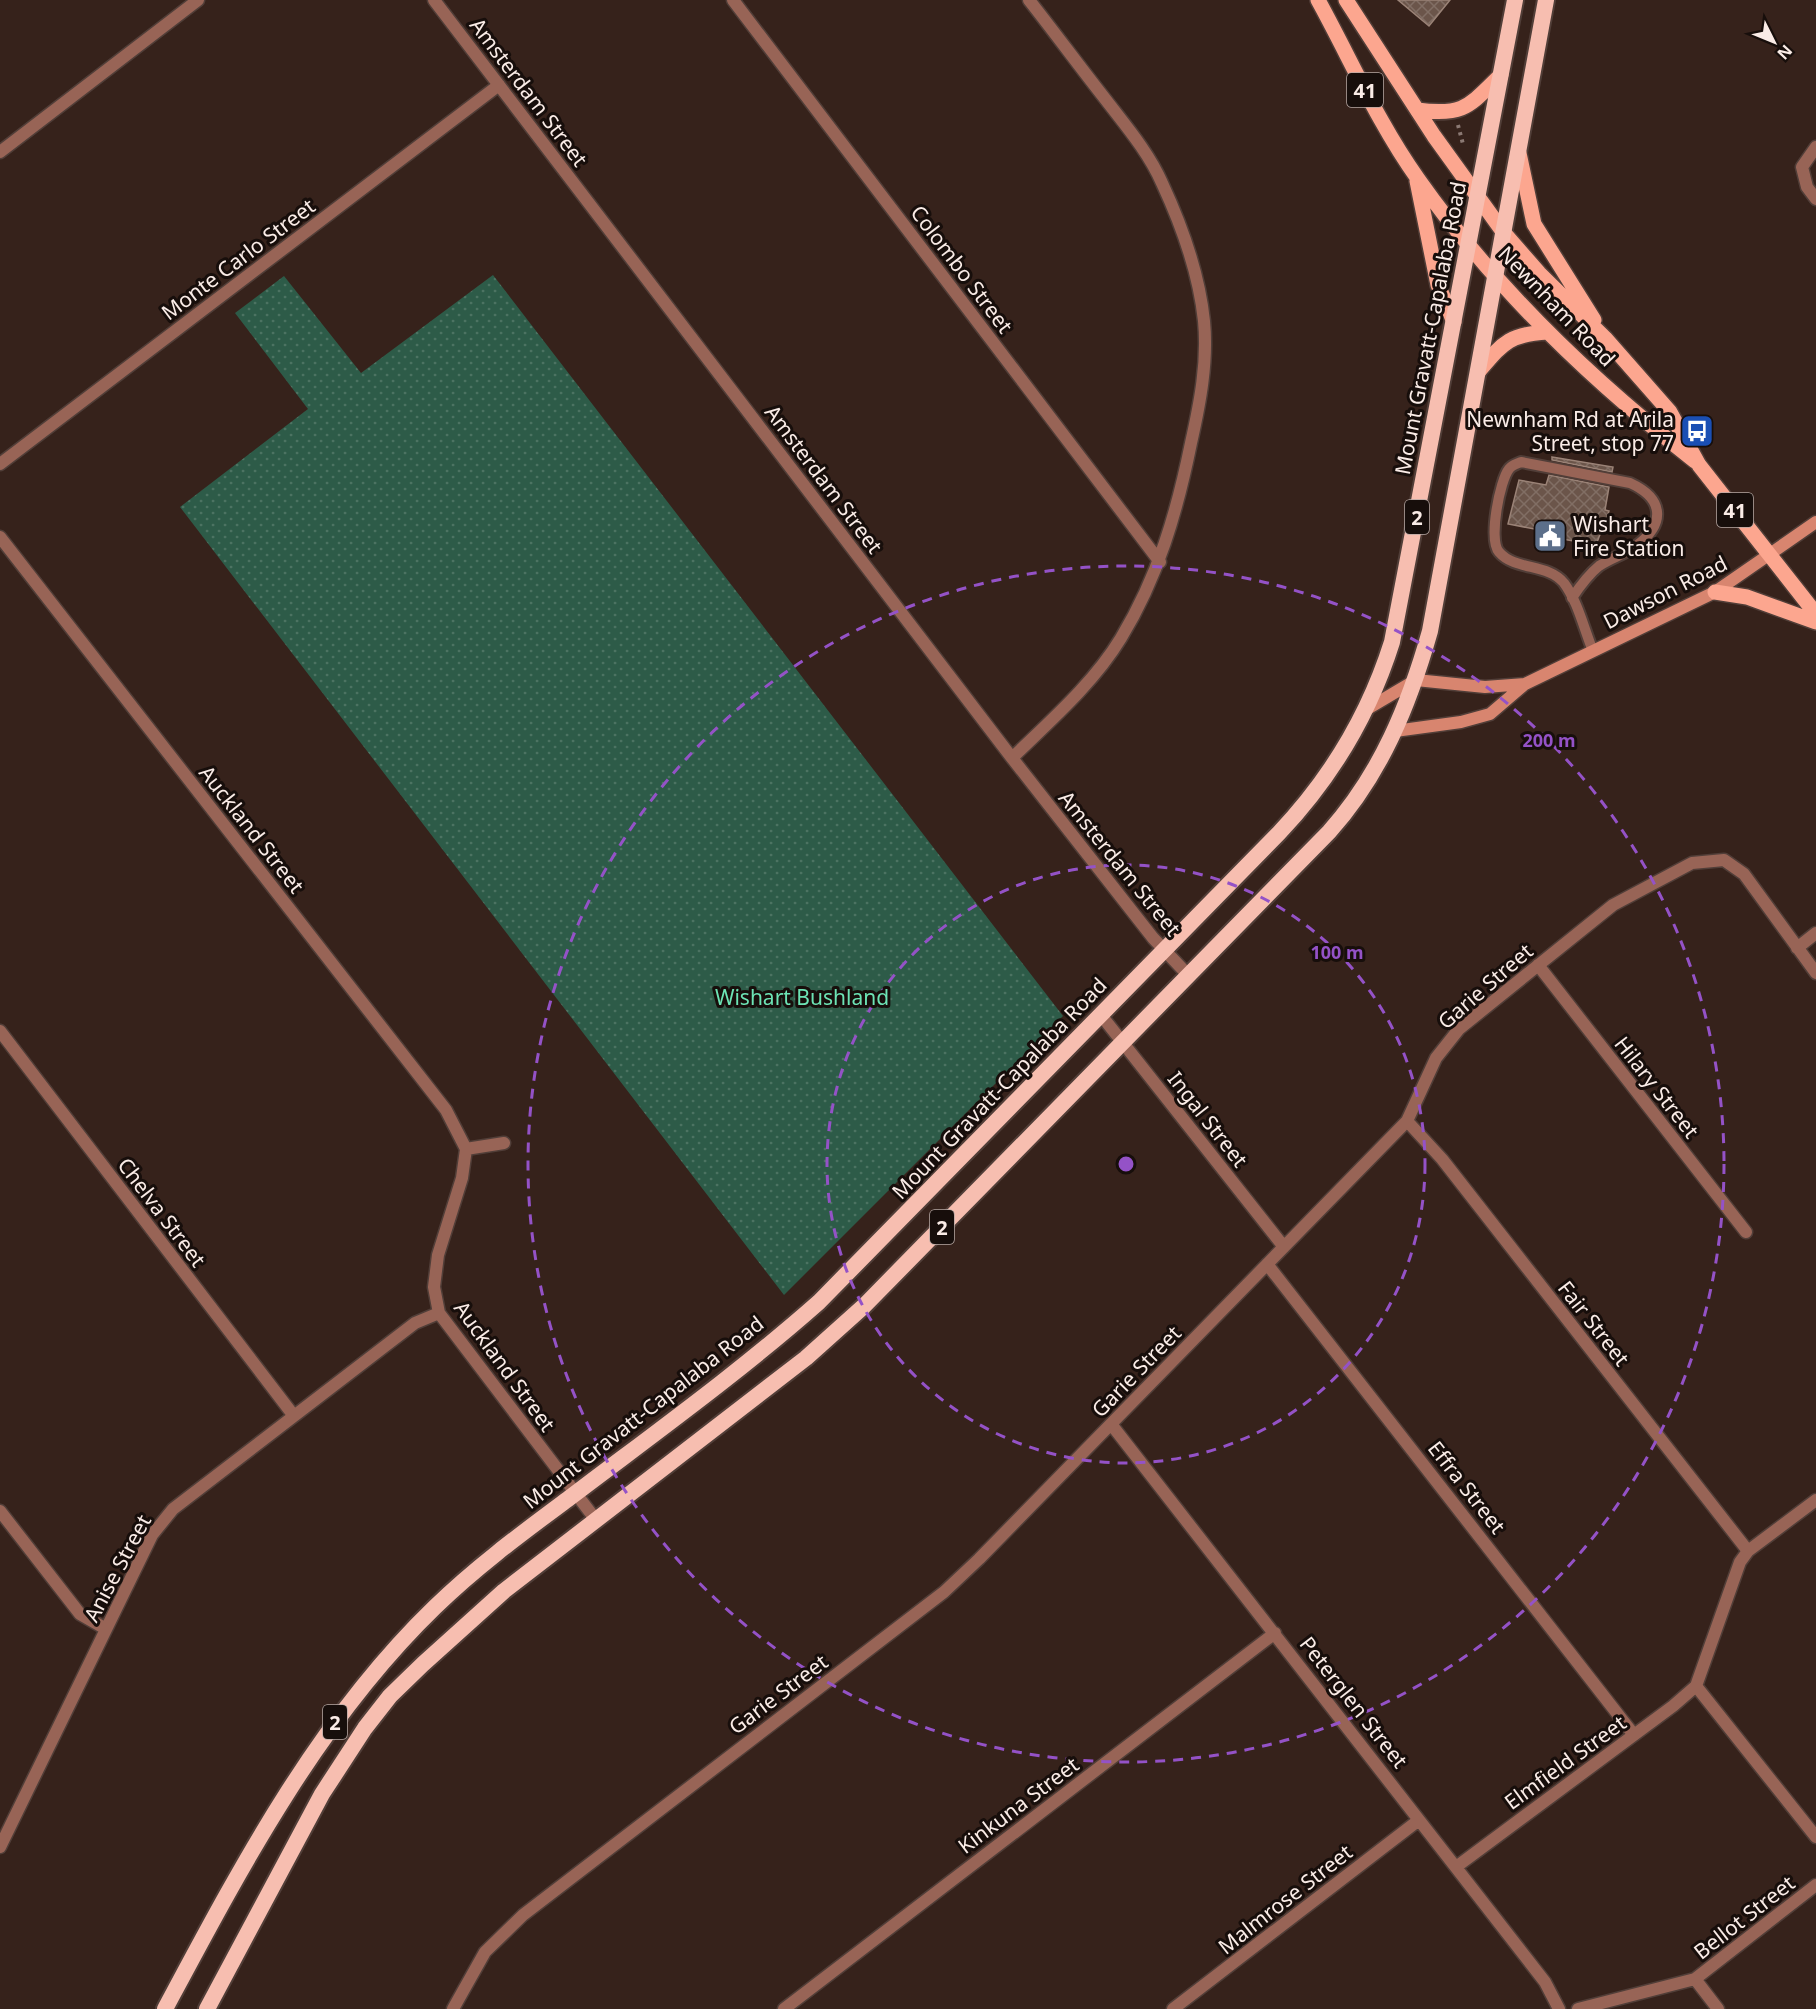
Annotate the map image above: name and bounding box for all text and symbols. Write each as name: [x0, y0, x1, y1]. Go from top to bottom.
street label: Amsterdam Street: [464, 12, 594, 172]
north arrow: [1744, 12, 1804, 72]
text: N: [1772, 40, 1797, 64]
road number: 41: [1347, 73, 1383, 107]
street label: Mount Gravatt-Capalaba Road: [1388, 179, 1472, 477]
street label: Monte Carlo Street: [155, 192, 321, 326]
street label: Colombo Street: [905, 199, 1020, 339]
street label: Newnham Road: [1492, 240, 1622, 372]
street label: Amsterdam Street: [759, 399, 889, 559]
place label: Newnham Rd at Arila Street, stop 77: [1466, 405, 1674, 457]
bus stop icon: Newnham Rd at Arila Street, stop 77: [1679, 413, 1715, 449]
road number: 41: [1717, 493, 1753, 527]
road number: 2: [1405, 500, 1429, 534]
place label: Wishart Fire Station: [1573, 510, 1684, 562]
public building icon: Wishart Fire Station: [1532, 518, 1568, 554]
street label: Dawson Road: [1598, 549, 1732, 635]
text: 200 m: [1522, 728, 1576, 752]
street label: Auckland Street: [193, 759, 311, 899]
street label: Amsterdam Street: [1053, 785, 1188, 942]
street label: Garie Street: [1432, 937, 1539, 1035]
text: 100 m: [1310, 940, 1364, 964]
street label: Mount Gravatt-Capalaba Road: [885, 971, 1113, 1205]
park label: Wishart Bushland: [715, 983, 889, 1011]
street label: Hilary Street: [1609, 1030, 1706, 1144]
street label: Ingal Street: [1162, 1065, 1254, 1173]
street label: Chelva Street: [112, 1152, 213, 1273]
centre of rings: [1116, 1154, 1136, 1174]
road number: 2: [930, 1210, 954, 1244]
street label: Fair Street: [1552, 1275, 1636, 1372]
street label: Auckland Street: [448, 1295, 562, 1437]
street label: Mount Gravatt-Capalaba Road: [517, 1309, 769, 1515]
street label: Garie Street: [1085, 1319, 1187, 1423]
street label: Effra Street: [1422, 1435, 1512, 1539]
street label: Anise Street: [77, 1509, 157, 1627]
street label: Peterglen Street: [1294, 1630, 1414, 1774]
street label: Garie Street: [723, 1647, 834, 1740]
road number: 2: [323, 1705, 347, 1739]
street label: Elmfield Street: [1499, 1708, 1632, 1816]
street label: Kinkuna Street: [952, 1750, 1084, 1860]
street label: Malmrose Street: [1212, 1838, 1358, 1960]
street label: Bellot Street: [1688, 1869, 1801, 1965]

